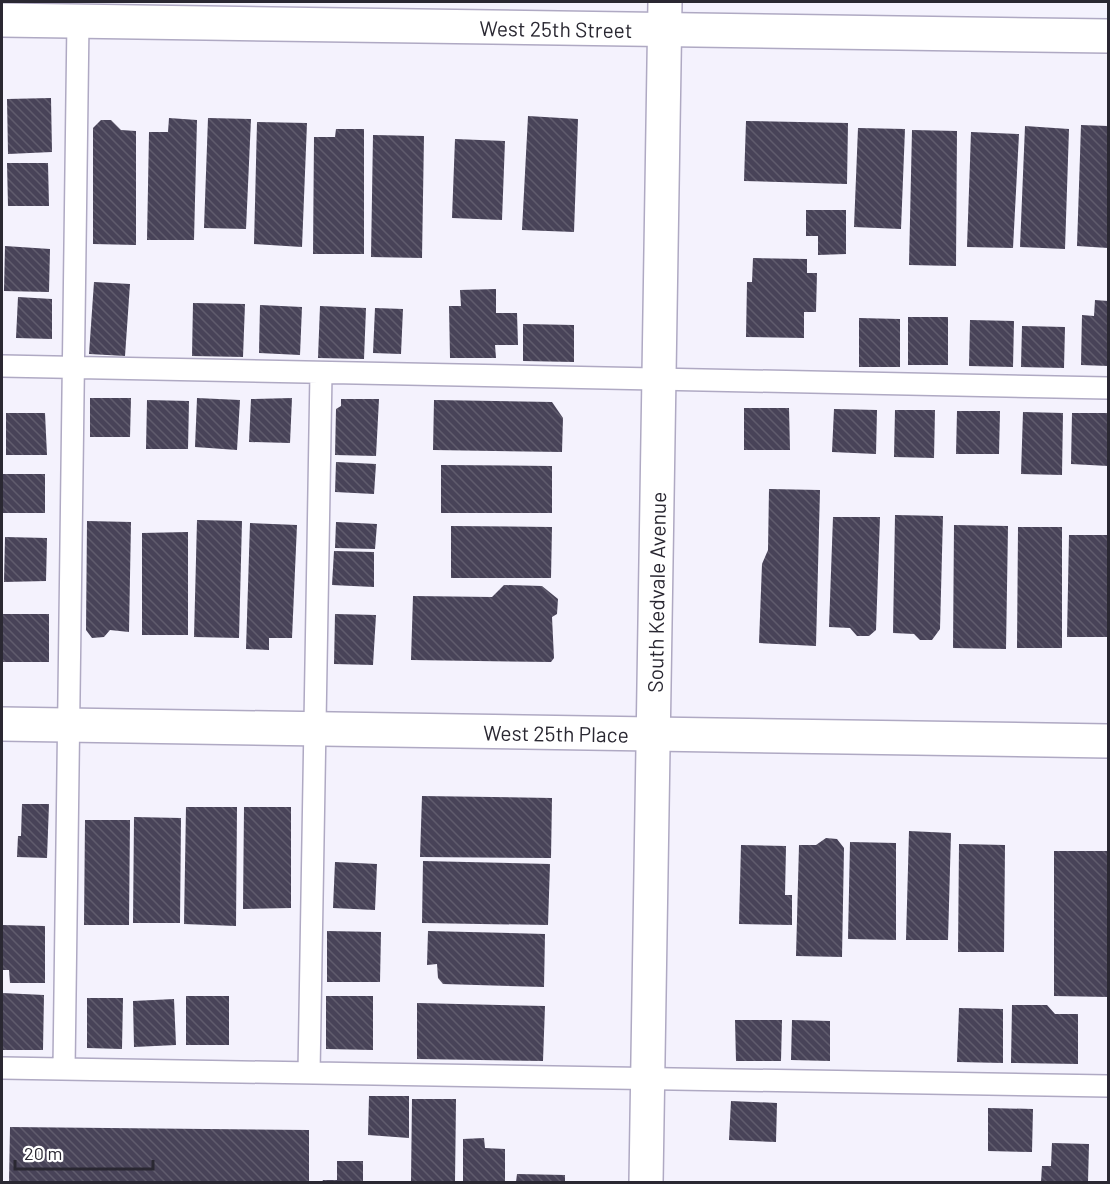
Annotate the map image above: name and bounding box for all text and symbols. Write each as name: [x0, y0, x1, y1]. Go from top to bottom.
street label: West 25th Street: [479, 14, 633, 42]
street label: South Kedvale Avenue: [641, 491, 670, 693]
street label: West 25th Place: [483, 719, 629, 746]
scale bar: [15, 1133, 153, 1171]
text: 20 m: [24, 1142, 62, 1164]

